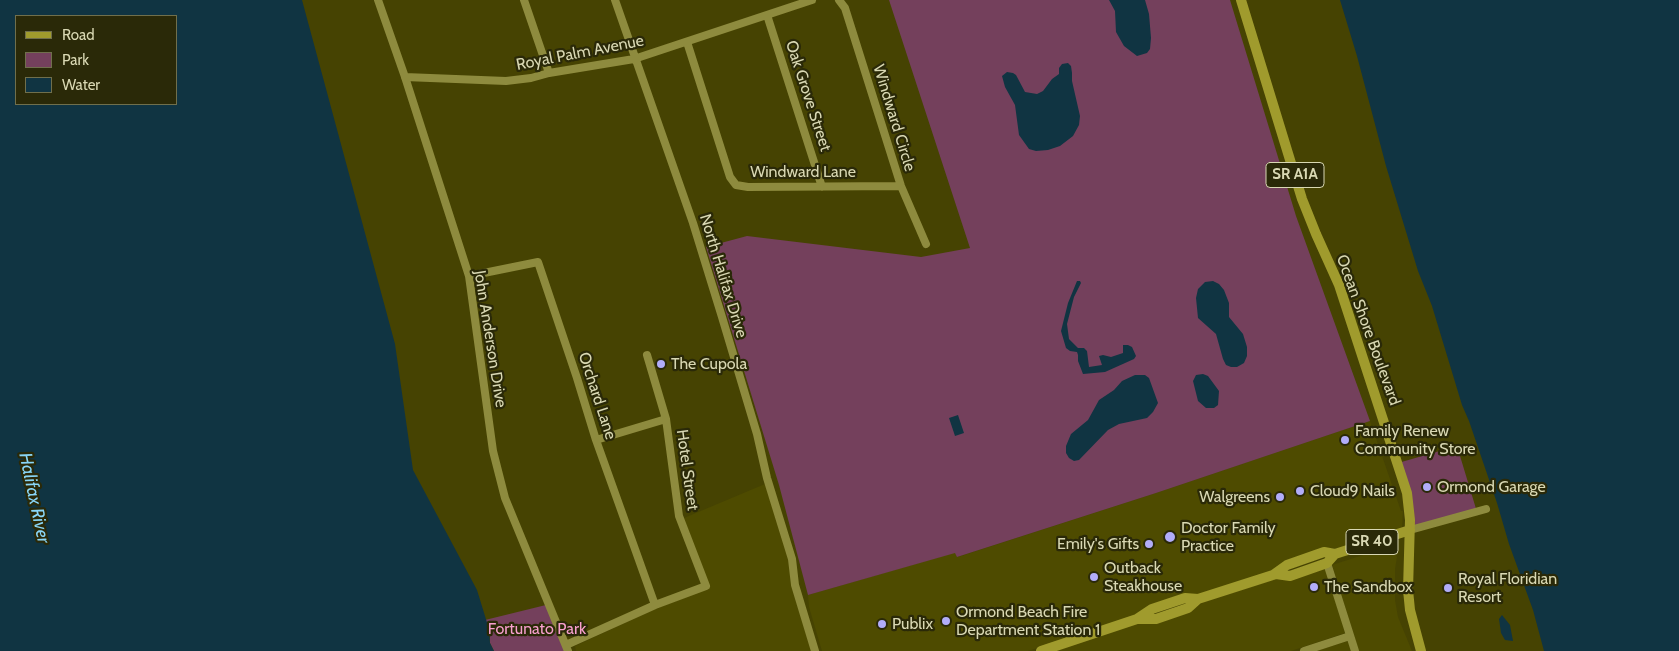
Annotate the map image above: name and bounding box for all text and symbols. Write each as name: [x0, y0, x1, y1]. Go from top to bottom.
legend: [15, 15, 178, 105]
text: Road: [62, 26, 95, 44]
street label: Royal Palm Avenue: [514, 31, 646, 75]
street label: Oak Grove Street: [781, 38, 835, 154]
text: Park: [62, 51, 89, 69]
street label: Windward Circle: [869, 62, 919, 174]
text: Water: [62, 76, 100, 94]
street label: Windward Lane: [750, 162, 856, 182]
road number: SR A1A: [1266, 162, 1324, 188]
street label: North Halifax Drive: [695, 212, 751, 340]
street label: Ocean Shore Boulevard: [1332, 252, 1404, 408]
street label: John Anderson Drive: [470, 269, 510, 409]
street label: Orchard Lane: [574, 350, 620, 442]
place label: The Cupola: [671, 354, 747, 374]
marker: The Cupola: [655, 358, 667, 370]
place label: Family Renew Community Store: [1355, 421, 1476, 459]
street label: Hotel Street: [672, 428, 702, 512]
marker: Family Renew Community Store: [1339, 434, 1351, 446]
water label: Halifax River: [14, 451, 54, 545]
place label: Ormond Garage: [1437, 477, 1546, 497]
place label: Cloud9 Nails: [1310, 481, 1395, 501]
marker: Ormond Garage: [1421, 481, 1433, 493]
marker: Cloud9 Nails: [1294, 485, 1306, 497]
place label: Walgreens: [1199, 487, 1270, 507]
marker: Walgreens: [1274, 491, 1286, 503]
place label: Doctor Family Practice: [1181, 518, 1276, 556]
marker: Doctor Family Practice: [1163, 530, 1177, 544]
road number: SR 40: [1346, 530, 1398, 554]
place label: Emily's Gifts: [1057, 534, 1139, 554]
marker: Emily's Gifts: [1143, 538, 1155, 550]
place label: Outback Steakhouse: [1104, 558, 1182, 596]
place label: Royal Floridian Resort: [1458, 569, 1557, 607]
marker: Outback Steakhouse: [1088, 571, 1100, 583]
place label: The Sandbox: [1324, 577, 1413, 597]
marker: The Sandbox: [1308, 581, 1320, 593]
marker: Royal Floridian Resort: [1442, 582, 1454, 594]
place label: Ormond Beach Fire Department Station 1: [956, 602, 1100, 640]
place label: Publix: [892, 614, 933, 634]
marker: Ormond Beach Fire Department Station 1: [940, 615, 952, 627]
marker: Publix: [876, 618, 888, 630]
park label: Fortunato Park: [488, 619, 586, 639]

